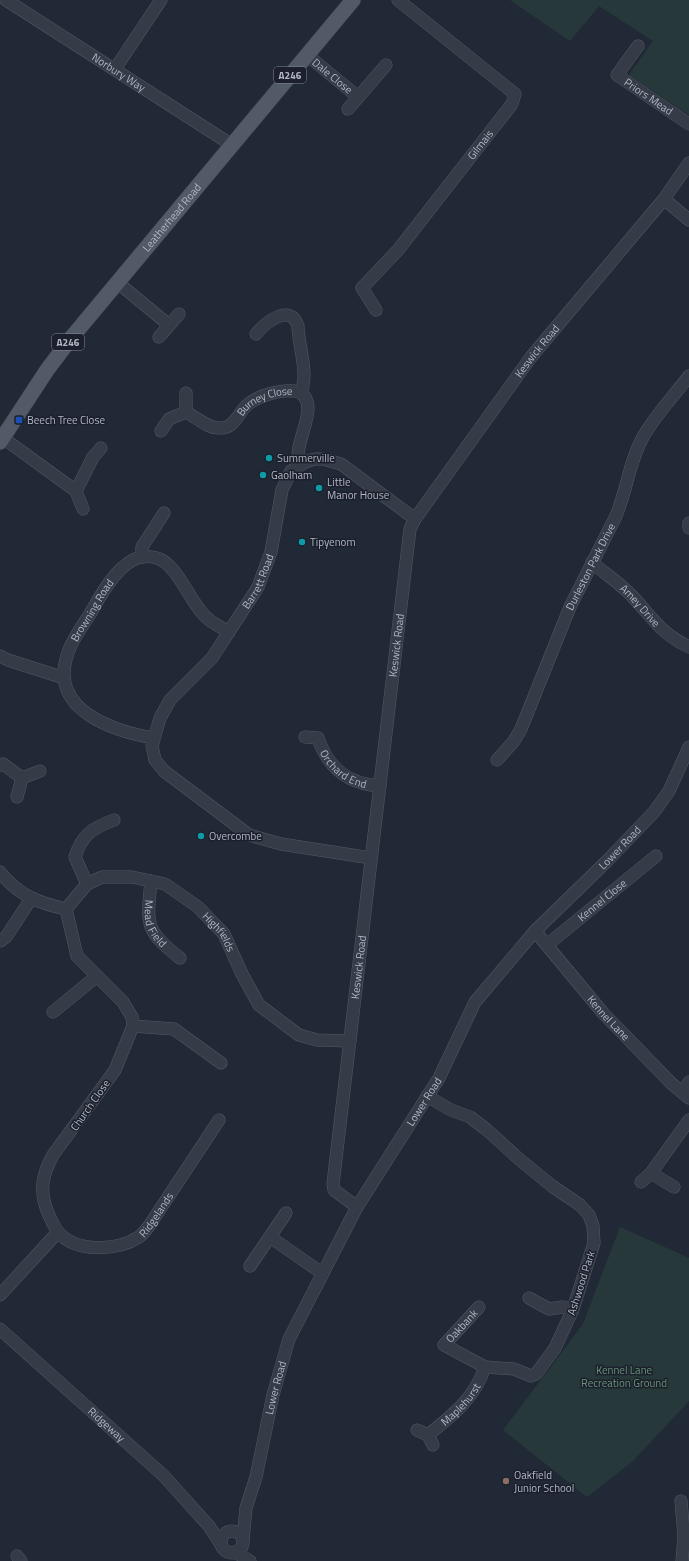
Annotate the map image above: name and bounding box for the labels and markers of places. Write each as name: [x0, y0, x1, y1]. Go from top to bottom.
place label: Beech Tree Close: [27, 412, 106, 428]
marker: Beech Tree Close: [14, 415, 24, 425]
place label: Summerville: [277, 450, 335, 466]
marker: Summerville: [264, 453, 274, 463]
place label: Gaolham: [271, 467, 312, 483]
marker: Gaolham: [258, 470, 268, 480]
place label: Little Manor House: [327, 474, 390, 503]
marker: Little Manor House: [314, 483, 324, 493]
place label: Tipyenom: [310, 534, 356, 550]
marker: Tipyenom: [297, 537, 307, 547]
place label: Overcombe: [209, 828, 262, 844]
marker: Overcombe: [196, 831, 206, 841]
place label: Oakfield Junior School: [514, 1467, 574, 1496]
marker: Oakfield Junior School: [501, 1476, 511, 1486]

